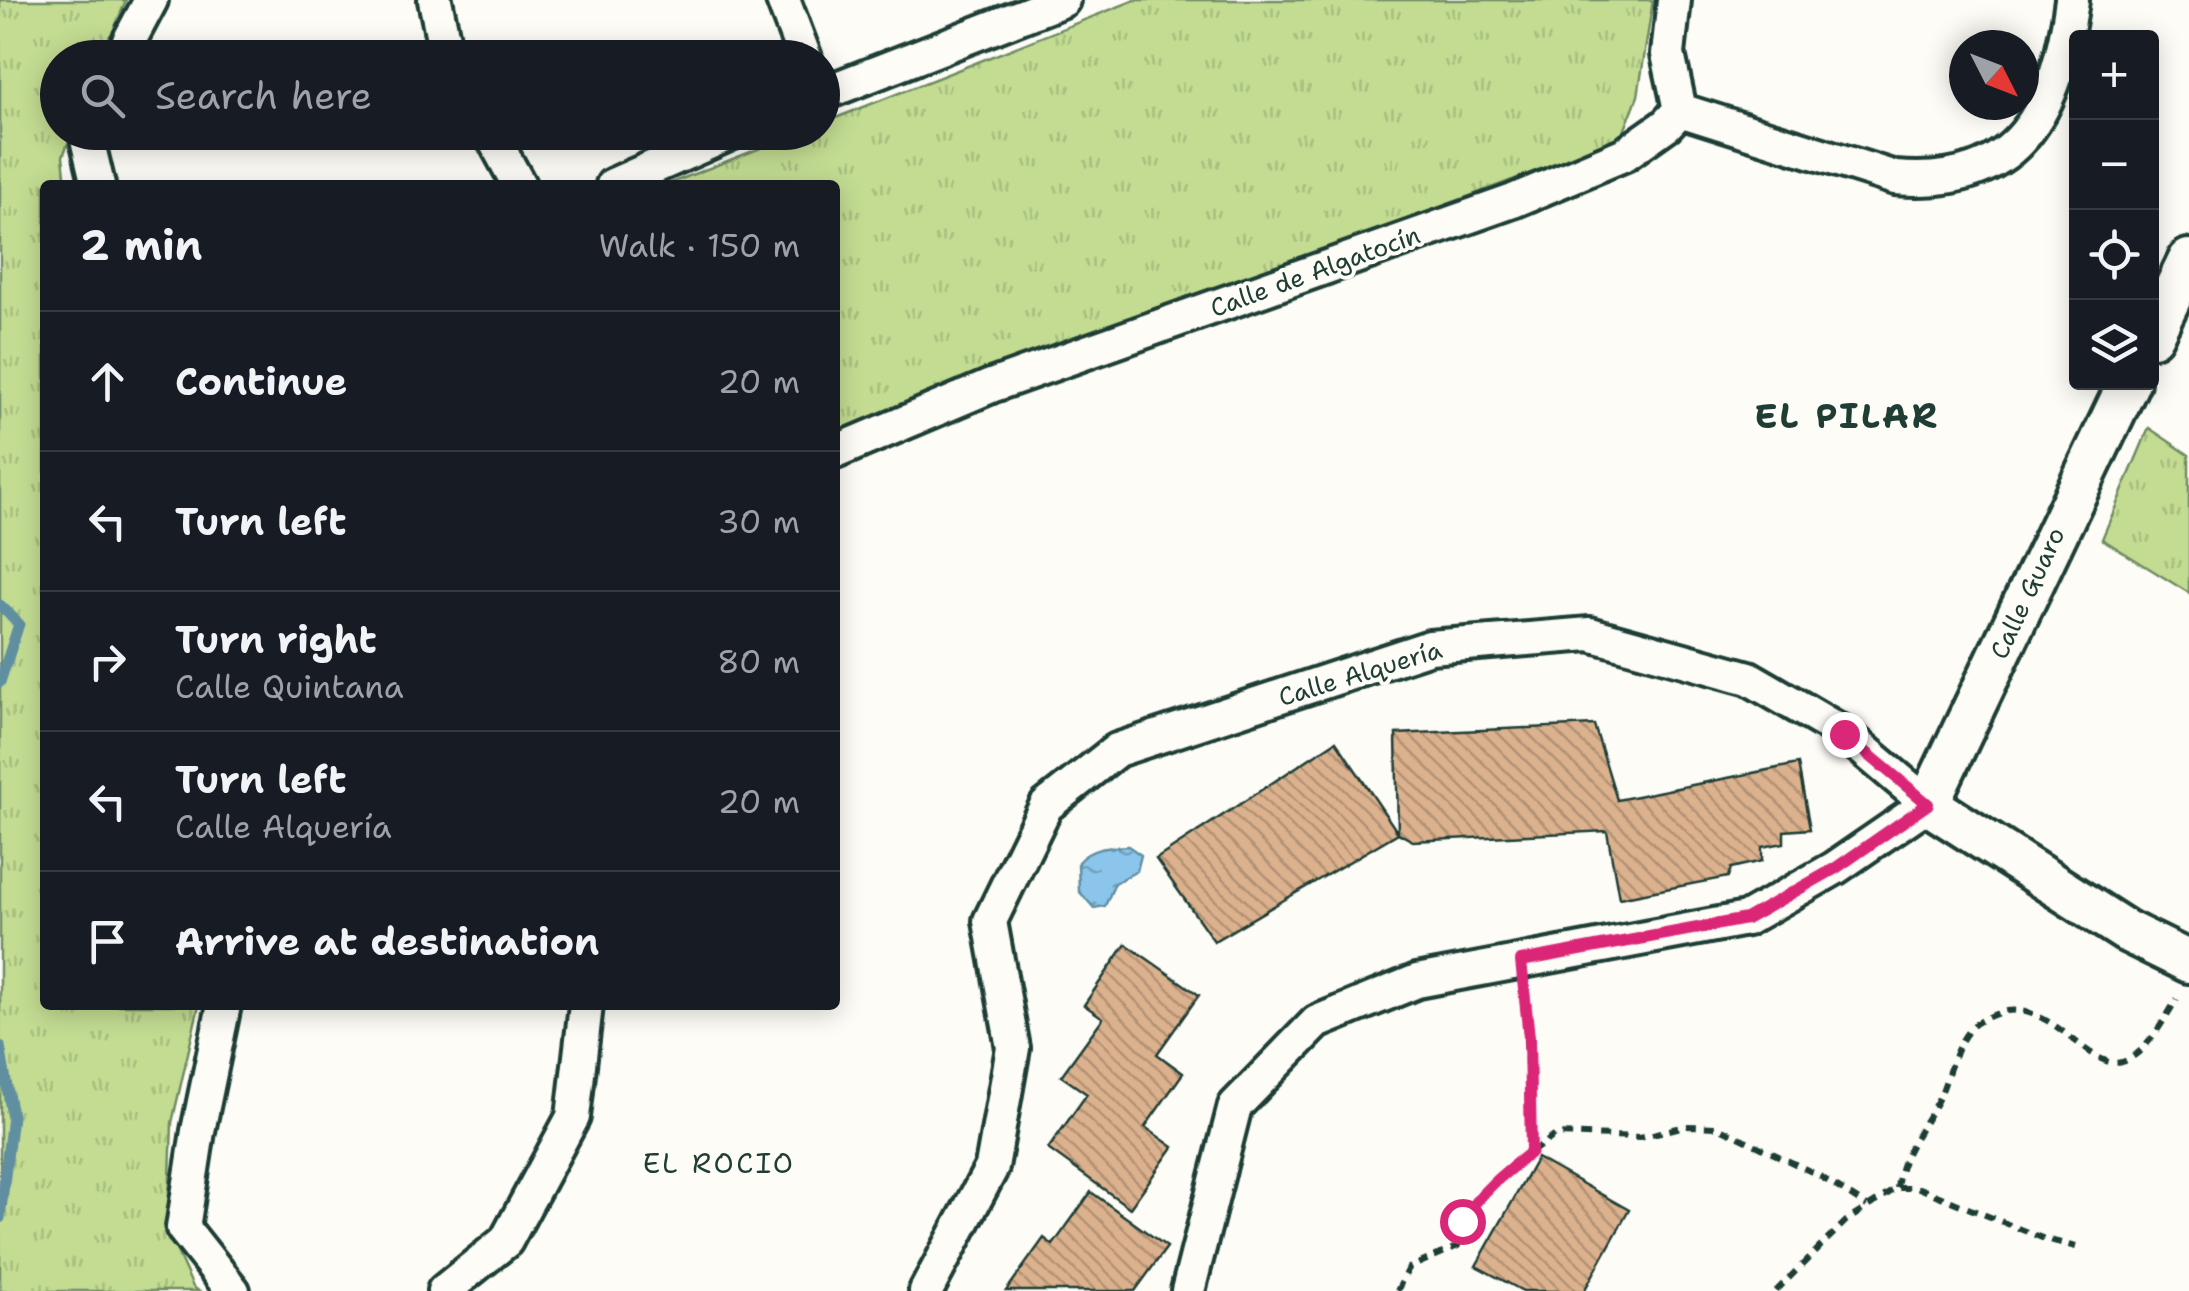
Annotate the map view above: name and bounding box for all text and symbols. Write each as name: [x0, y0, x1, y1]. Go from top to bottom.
north arrow: [1949, 30, 2039, 120]
map controls: [2069, 30, 2159, 390]
button: +: [2069, 30, 2159, 120]
search box: [40, 40, 840, 150]
icon: search: [75, 68, 130, 123]
text: Search here: [155, 70, 372, 121]
button: −: [2069, 120, 2159, 210]
button: locate: [2069, 210, 2159, 300]
text: 2 min: [80, 217, 202, 273]
street label: Calle de Algatocín: [1205, 217, 1425, 325]
text: Walk · 150 m: [599, 224, 800, 267]
button: layers: [2069, 300, 2159, 390]
icon: ahead: [80, 354, 135, 409]
text: Continue: [175, 356, 347, 407]
text: 20 m: [718, 360, 800, 403]
district label: EL PILAR: [1754, 392, 1940, 439]
icon: left: [80, 494, 135, 549]
text: Turn left: [175, 496, 347, 547]
text: 30 m: [717, 500, 800, 543]
street label: Calle Guaro: [1982, 522, 2072, 664]
text: Turn right: [175, 614, 377, 665]
street label: Calle Alquería: [1274, 632, 1446, 714]
icon: right: [80, 634, 135, 689]
text: 80 m: [717, 640, 800, 683]
text: Calle Quintana: [175, 665, 404, 708]
route end: [1822, 712, 1868, 758]
text: Turn left: [175, 754, 347, 805]
icon: left: [80, 774, 135, 829]
text: 20 m: [718, 780, 800, 823]
text: Calle Alquería: [175, 805, 392, 848]
icon: arrive: [80, 914, 135, 969]
text: Arrive at destination: [175, 916, 599, 967]
district label: EL ROCIO: [643, 1144, 795, 1182]
route start: [1440, 1199, 1486, 1245]

